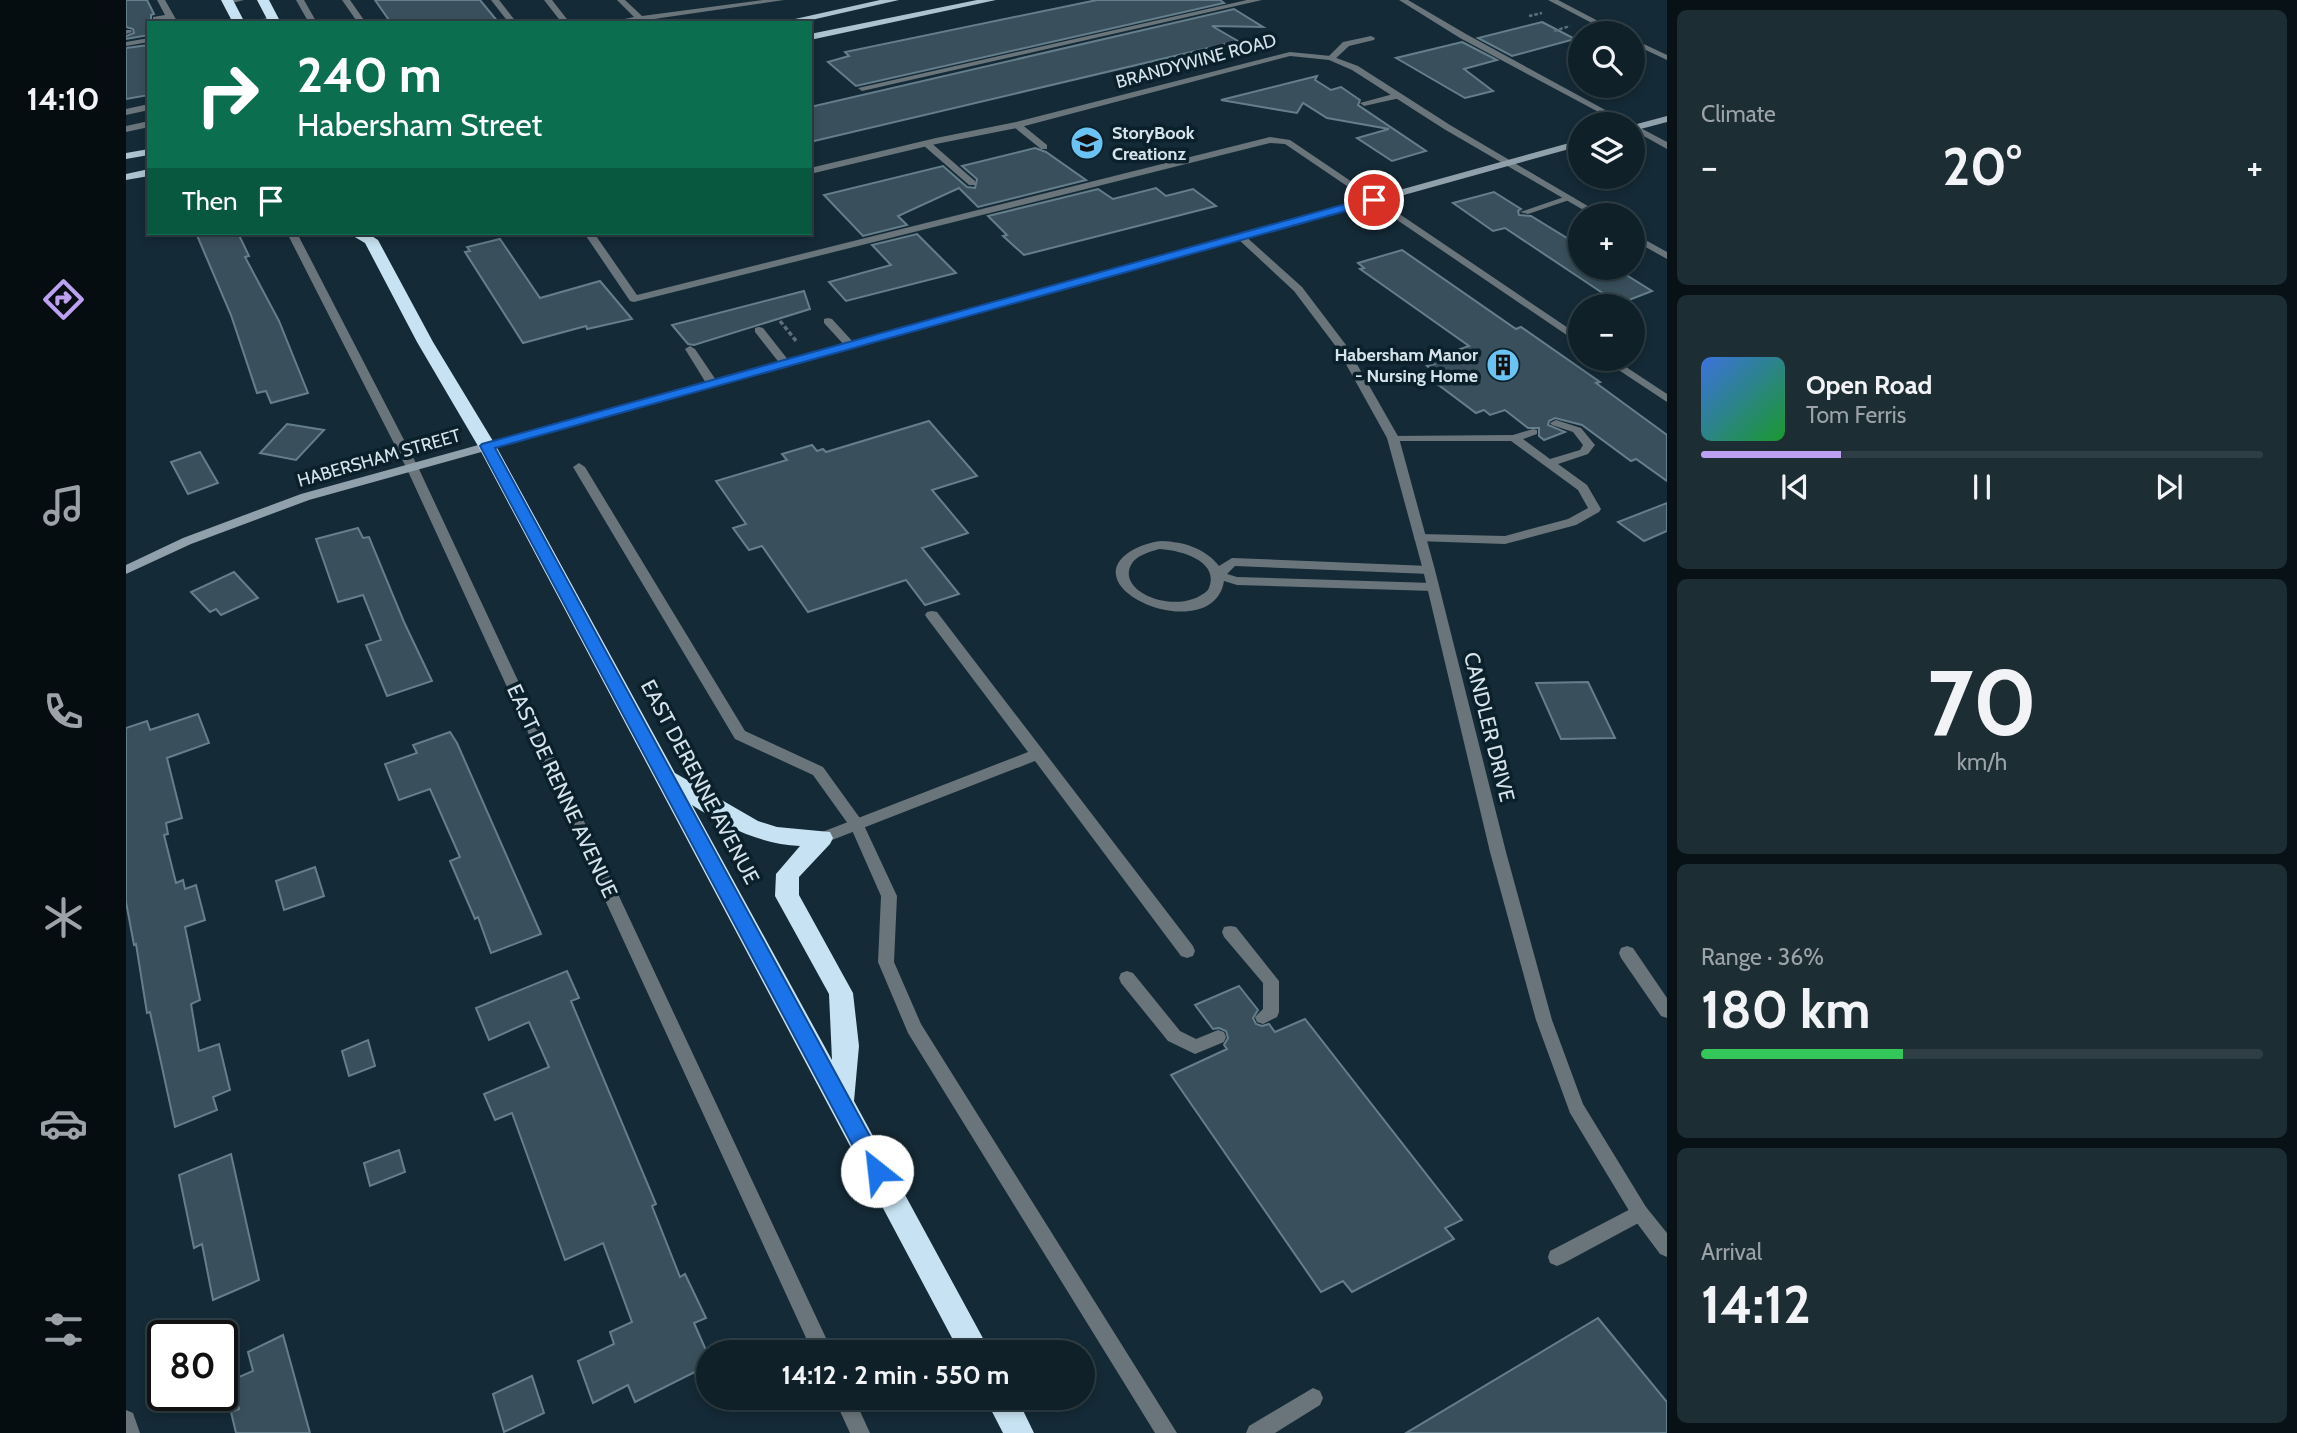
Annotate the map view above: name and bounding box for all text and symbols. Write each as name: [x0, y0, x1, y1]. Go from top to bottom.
map controls: [1568, 21, 1645, 371]
button: search: [1568, 21, 1645, 98]
street label: BRANDYWINE ROAD: [1113, 29, 1279, 93]
text: 240 m: [297, 45, 442, 104]
icon: right: [182, 49, 273, 140]
text: 14:10: [26, 79, 100, 118]
text: Climate: [1701, 100, 1776, 128]
text: Habersham Street: [297, 105, 542, 144]
button: layers: [1568, 112, 1645, 189]
place label: StoryBook Creationz: [1112, 122, 1195, 165]
school or university icon: StoryBook Creationz: [1068, 124, 1106, 162]
text: 20°: [1942, 135, 2022, 198]
text: −: [1701, 143, 1718, 190]
text: +: [2246, 143, 2263, 190]
pin: [1344, 170, 1404, 230]
icon: arrive: [1355, 181, 1393, 219]
icon: arrive: [252, 182, 290, 220]
text: Then: [182, 185, 238, 217]
button: +: [1568, 203, 1645, 280]
icon: directions: [39, 275, 88, 324]
button: −: [1568, 294, 1645, 371]
place label: Habersham Manor - Nursing Home: [1334, 344, 1478, 387]
building icon: Habersham Manor - Nursing Home: [1484, 346, 1522, 384]
text: Open Road: [1806, 369, 1932, 401]
text: Tom Ferris: [1806, 401, 1906, 429]
street label: HABERSHAM STREET: [295, 424, 464, 492]
icon: previous: [1776, 468, 1814, 506]
icon: pause: [1963, 468, 2001, 506]
icon: next: [2150, 468, 2188, 506]
icon: music: [39, 481, 88, 530]
text: 70: [1927, 647, 2037, 758]
street label: CANDLER DRIVE: [1459, 650, 1520, 804]
street label: EAST DERENNE AVENUE: [636, 675, 765, 888]
street label: EAST DE RENNE AVENUE: [502, 680, 623, 901]
icon: phone: [39, 687, 88, 736]
text: km/h: [1957, 748, 2007, 776]
icon: climate: [39, 893, 88, 942]
text: Range · 36%: [1701, 943, 1824, 971]
text: 180 km: [1701, 978, 1870, 1041]
icon: car: [39, 1099, 88, 1148]
position arrow: [840, 1134, 914, 1208]
text: Arrival: [1701, 1238, 1762, 1266]
text: 14:12: [1701, 1273, 1811, 1336]
icon: filters: [39, 1305, 88, 1354]
speed limit sign: 80: [147, 1320, 238, 1411]
text: 14:12 · 2 min · 550 m: [782, 1359, 1009, 1391]

